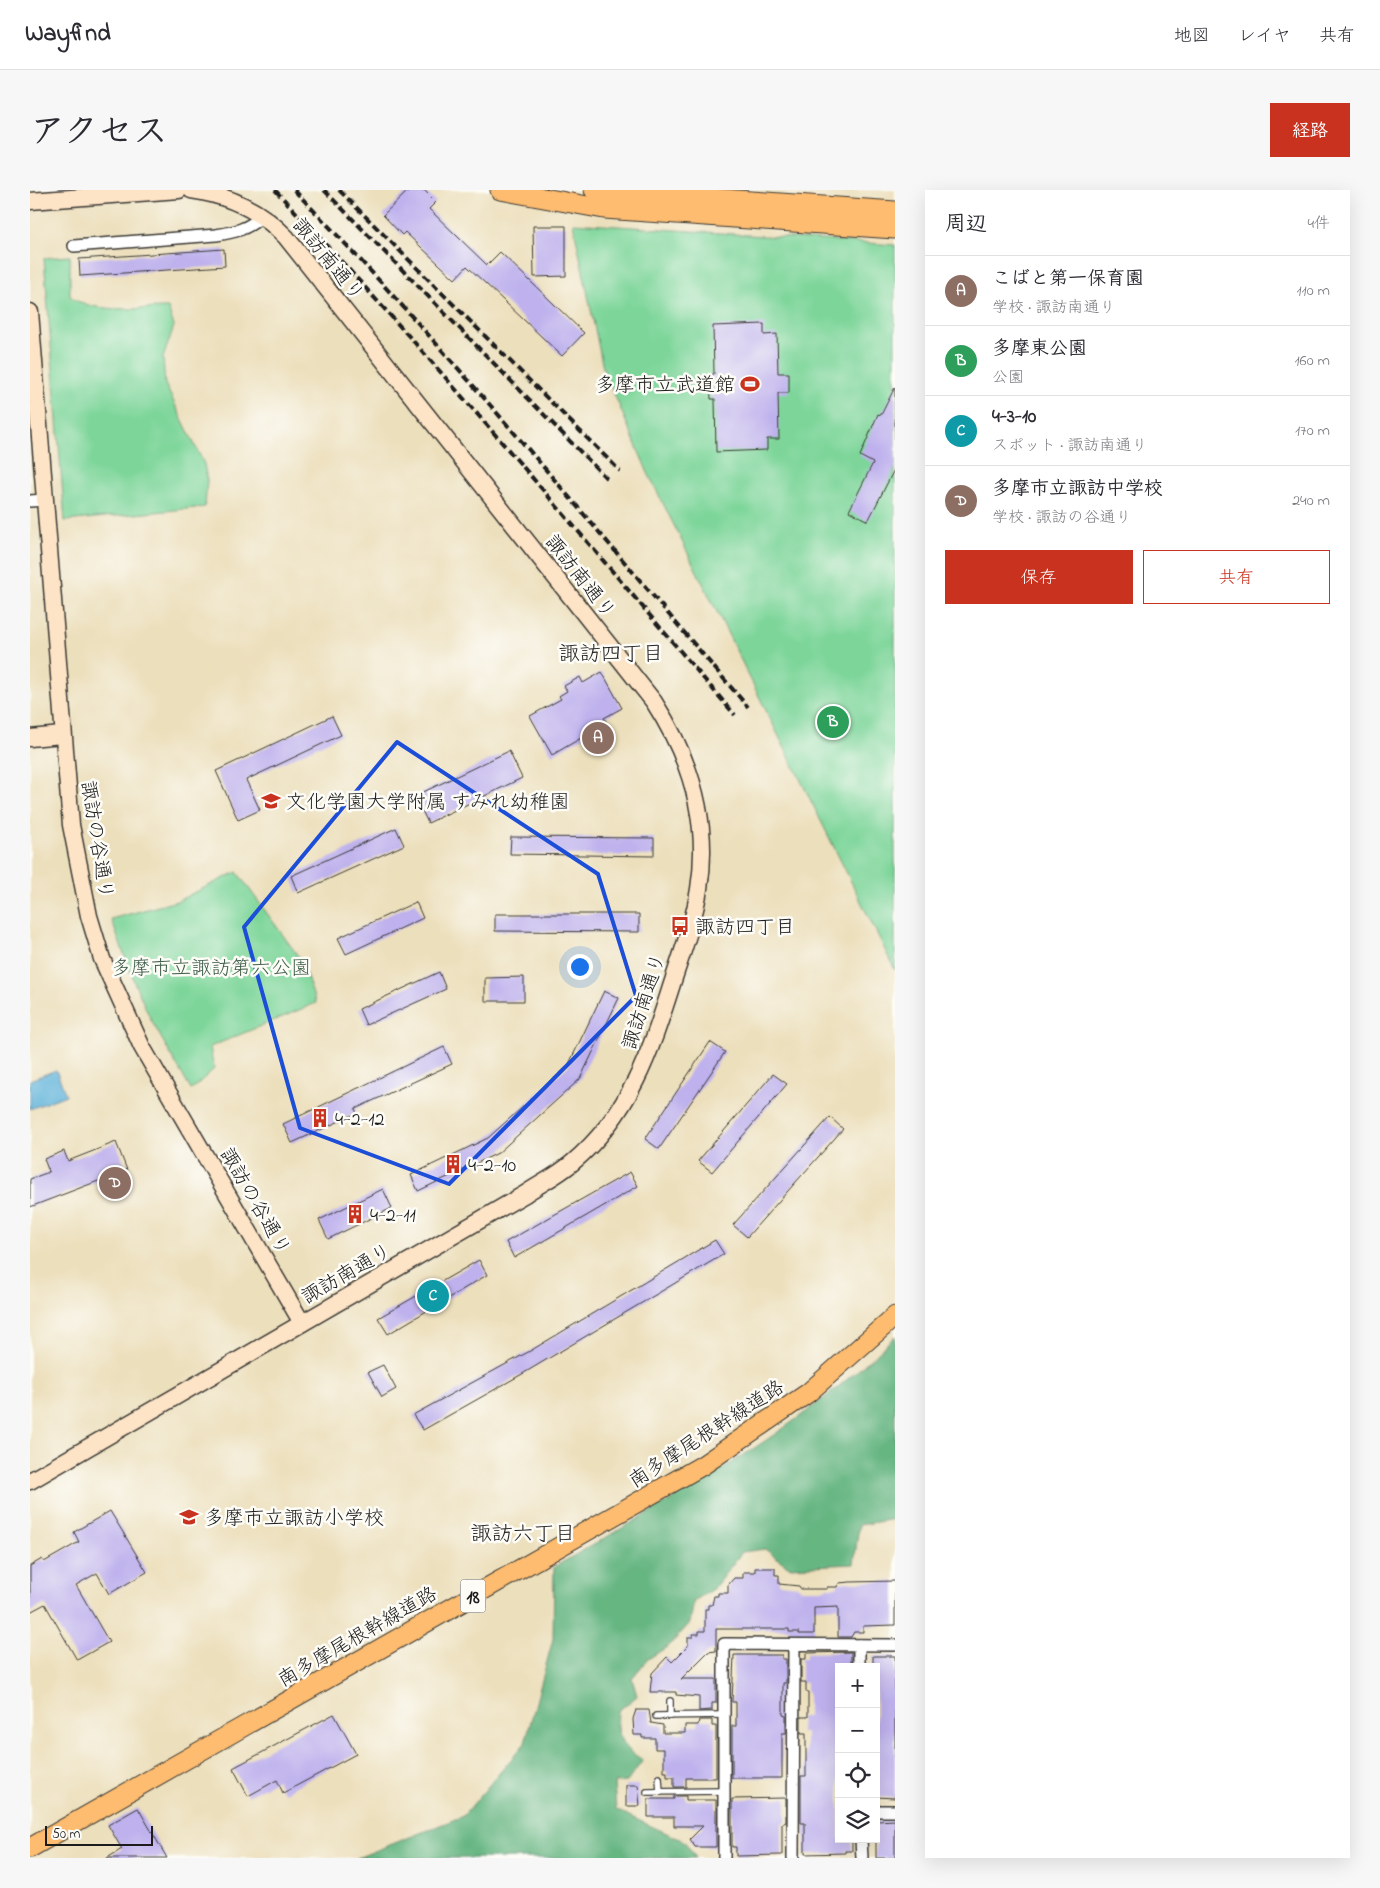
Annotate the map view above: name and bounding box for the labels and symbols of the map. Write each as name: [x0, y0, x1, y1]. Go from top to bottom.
street label: 諏訪南通り: [284, 213, 370, 309]
place label: 多摩市立武道館: [595, 372, 735, 401]
sports icon: 多摩市立武道館: [739, 373, 761, 395]
street label: 諏訪南通り: [537, 529, 621, 626]
district label: 諏訪四丁目: [559, 640, 664, 670]
pin: B: [817, 703, 849, 741]
pin: A: [582, 719, 614, 757]
street label: 諏訪の谷通り: [72, 779, 119, 902]
place label: 文化学園大学附属 すみれ幼稚園: [286, 789, 569, 818]
school or university icon: 文化学園大学附属 すみれ幼稚園: [260, 790, 282, 812]
place label: 諏訪四丁目: [695, 914, 795, 943]
bus stop icon: 諏訪四丁目: [669, 915, 691, 937]
street label: 諏訪南通り: [616, 950, 675, 1054]
your location: [567, 954, 593, 980]
park label: 多摩市立諏訪第六公園: [111, 955, 311, 984]
place label: 4-2-12: [335, 1106, 385, 1135]
building icon: 4-2-12: [309, 1107, 331, 1129]
street label: 諏訪の谷通り: [211, 1143, 296, 1261]
place label: 4-2-10: [468, 1152, 517, 1181]
building icon: 4-2-10: [442, 1153, 464, 1175]
pin: D: [99, 1164, 131, 1202]
place label: 4-2-11: [370, 1202, 416, 1231]
building icon: 4-2-11: [344, 1203, 366, 1225]
street label: 諏訪南通り: [297, 1238, 398, 1313]
pin: C: [417, 1277, 449, 1315]
street label: 南多摩尾根幹線道路: [624, 1374, 791, 1496]
place label: 多摩市立諏訪小学校: [204, 1505, 384, 1534]
school or university icon: 多摩市立諏訪小学校: [178, 1506, 200, 1528]
district label: 諏訪六丁目: [471, 1520, 576, 1550]
road number: 18: [460, 1580, 486, 1612]
street label: 南多摩尾根幹線道路: [273, 1581, 443, 1696]
scale bar: [45, 1823, 152, 1846]

